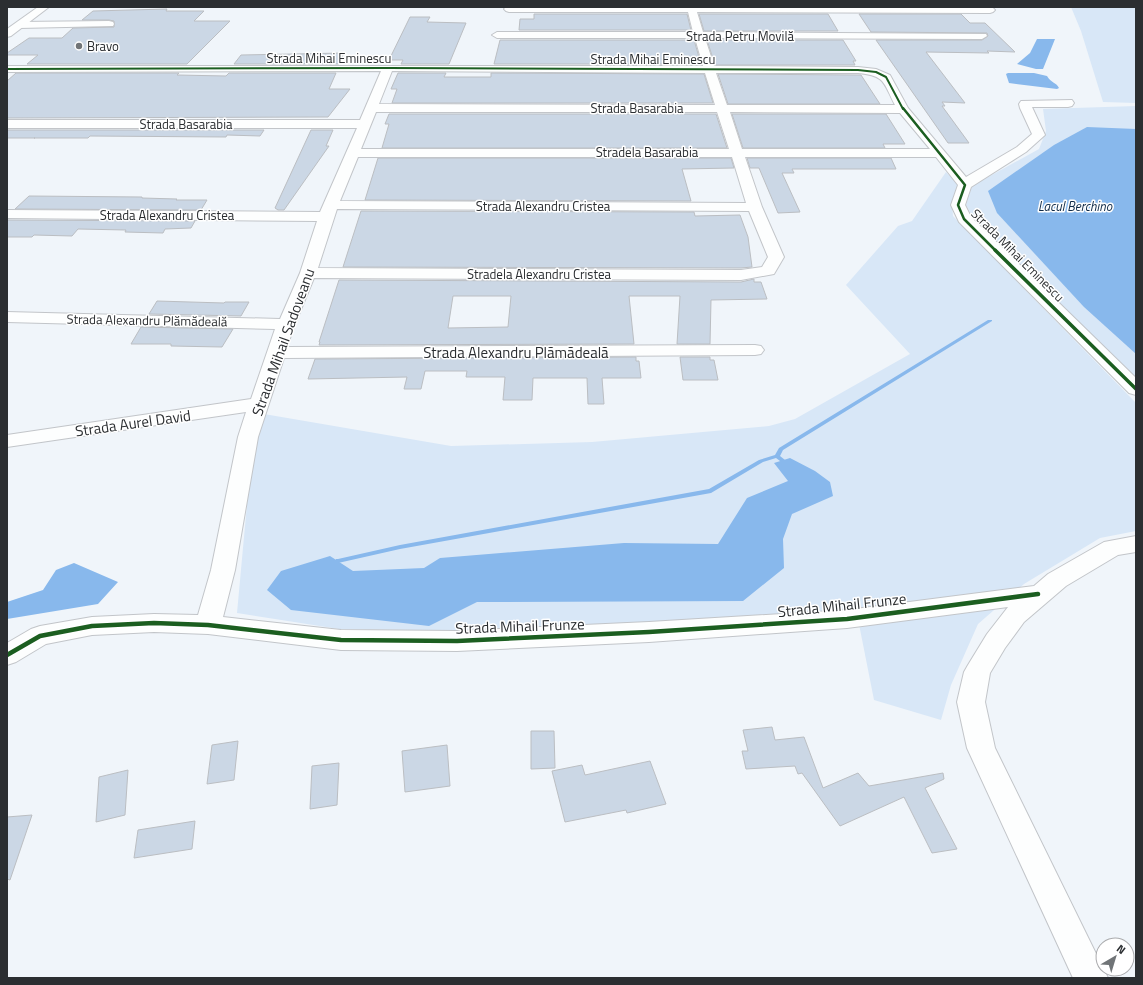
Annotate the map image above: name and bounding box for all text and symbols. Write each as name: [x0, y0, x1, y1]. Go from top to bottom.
street label: Strada Petru Movilă: [686, 26, 794, 46]
place label: Bravo: [87, 36, 119, 56]
marker: Bravo: [74, 41, 84, 51]
street label: Strada Mihai Eminescu: [267, 48, 391, 68]
street label: Strada Mihai Eminescu: [591, 49, 715, 69]
street label: Strada Basarabia: [590, 98, 684, 118]
street label: Strada Basarabia: [139, 114, 233, 134]
street label: Stradela Basarabia: [596, 142, 699, 162]
street label: Strada Alexandru Cristea: [476, 196, 611, 216]
water label: Lacul Berchino: [1038, 196, 1113, 216]
street label: Strada Mihai Eminescu: [967, 204, 1069, 306]
street label: Strada Alexandru Cristea: [100, 205, 235, 225]
street label: Stradela Alexandru Cristea: [467, 264, 612, 284]
street label: Strada Mihail Sadoveanu: [246, 265, 320, 419]
street label: Strada Alexandru Plămădeală: [67, 309, 228, 331]
street label: Strada Alexandru Plămădeală: [423, 341, 609, 364]
street label: Strada Aurel David: [74, 404, 192, 442]
street label: Strada Mihail Frunze: [776, 587, 908, 623]
street label: Strada Mihail Frunze: [455, 612, 585, 640]
north arrow: [1095, 937, 1135, 977]
text: N: [1113, 940, 1129, 958]

